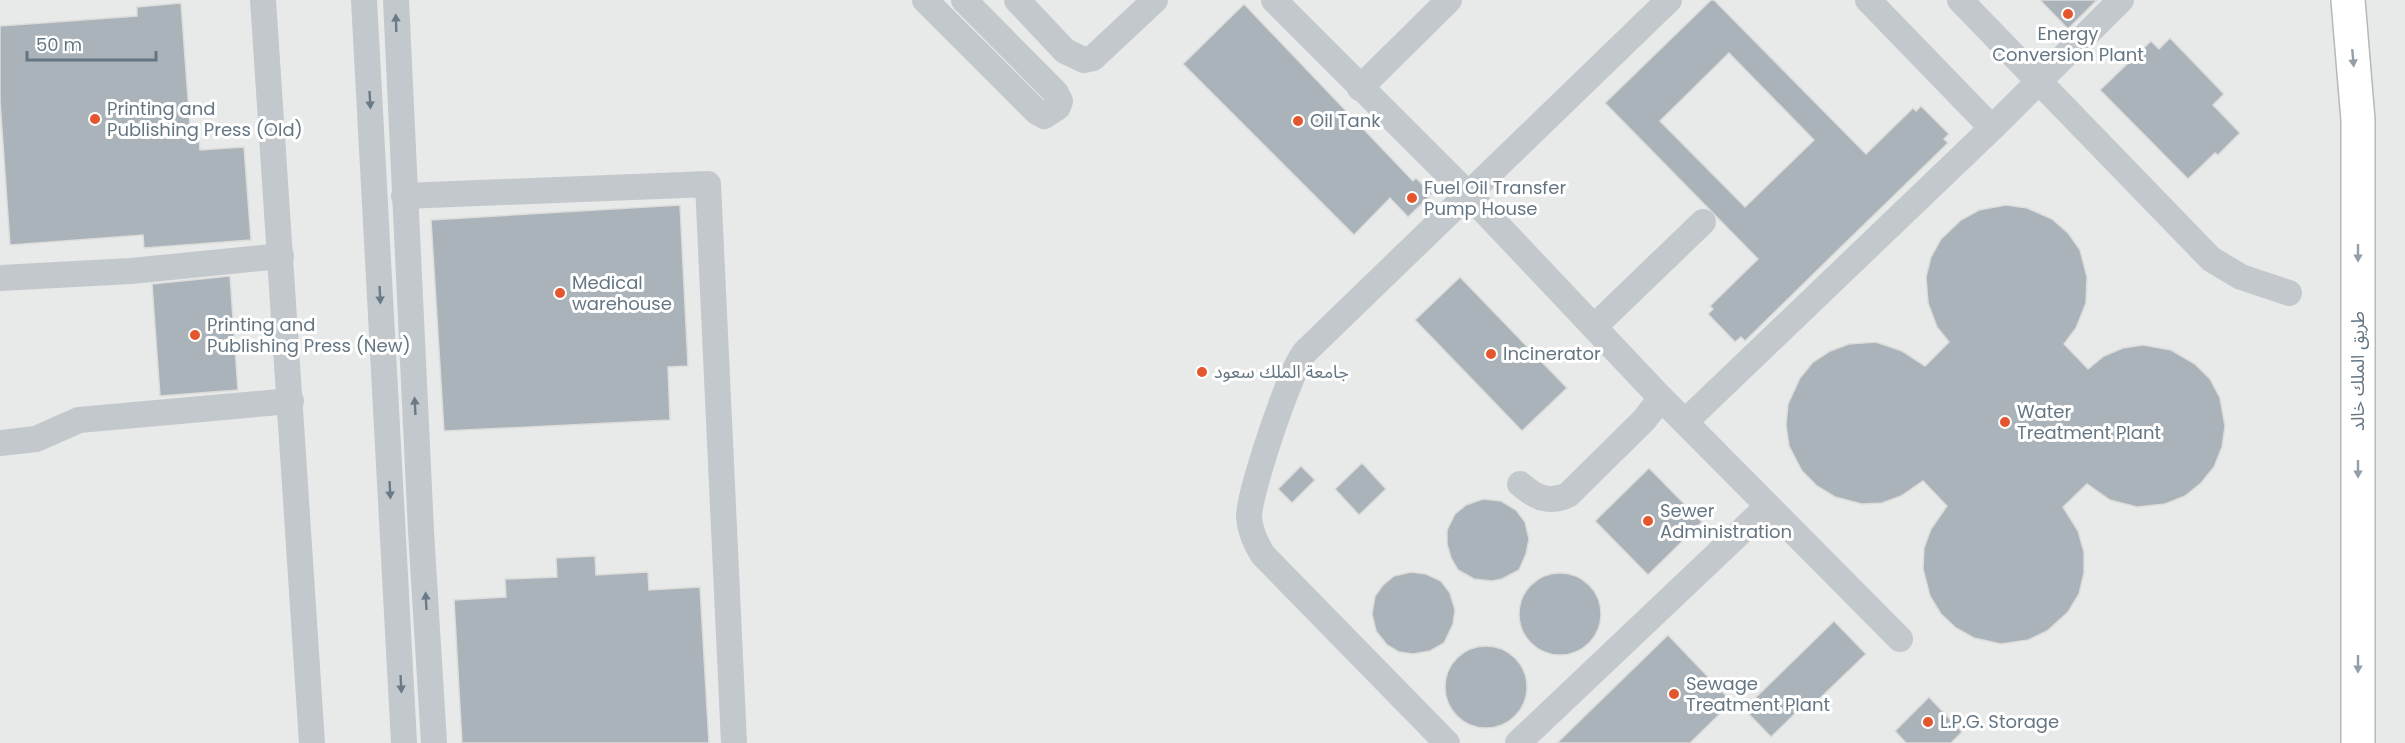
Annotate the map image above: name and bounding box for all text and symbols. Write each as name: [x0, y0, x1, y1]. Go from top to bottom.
marker: Energy Conversion Plant: [2061, 7, 2075, 21]
one-way arrow: [391, 13, 401, 32]
place label: Energy Conversion Plant: [1992, 21, 2144, 67]
scale bar: [27, 24, 156, 62]
text: 50 m: [36, 32, 82, 57]
one-way arrow: [2348, 49, 2358, 68]
one-way arrow: [365, 91, 374, 110]
place label: Printing and Publishing Press (Old): [107, 96, 303, 142]
place label: Oil Tank: [1310, 108, 1381, 133]
marker: Printing and Publishing Press (Old): [88, 112, 102, 126]
marker: Oil Tank: [1291, 114, 1305, 128]
place label: Fuel Oil Transfer Pump House: [1424, 175, 1566, 221]
marker: Fuel Oil Transfer Pump House: [1405, 191, 1419, 205]
one-way arrow: [2353, 244, 2363, 263]
place label: Medical warehouse: [572, 270, 672, 316]
one-way arrow: [375, 286, 384, 305]
marker: Medical warehouse: [553, 286, 567, 300]
street label: طريق الملك خالد: [2345, 311, 2370, 431]
place label: Printing and Publishing Press (New): [207, 312, 411, 358]
marker: Printing and Publishing Press (New): [188, 328, 202, 342]
place label: Incinerator: [1503, 341, 1601, 366]
marker: Incinerator: [1484, 347, 1498, 361]
place label: جامعة الملك سعود: [1214, 359, 1349, 384]
marker: جامعة الملك سعود: [1195, 365, 1209, 379]
one-way arrow: [410, 397, 420, 416]
place label: Water Treatment Plant: [2017, 399, 2161, 445]
marker: Water Treatment Plant: [1998, 415, 2012, 429]
one-way arrow: [2353, 460, 2363, 479]
one-way arrow: [385, 480, 394, 499]
place label: Sewer Administration: [1660, 498, 1792, 544]
marker: Sewer Administration: [1641, 514, 1655, 528]
one-way arrow: [421, 591, 430, 610]
one-way arrow: [2353, 655, 2363, 674]
place label: Sewage Treatment Plant: [1686, 671, 1830, 717]
one-way arrow: [396, 675, 406, 694]
marker: Sewage Treatment Plant: [1667, 687, 1681, 701]
place label: L.P.G. Storage: [1940, 709, 2059, 734]
marker: L.P.G. Storage: [1921, 715, 1935, 729]

